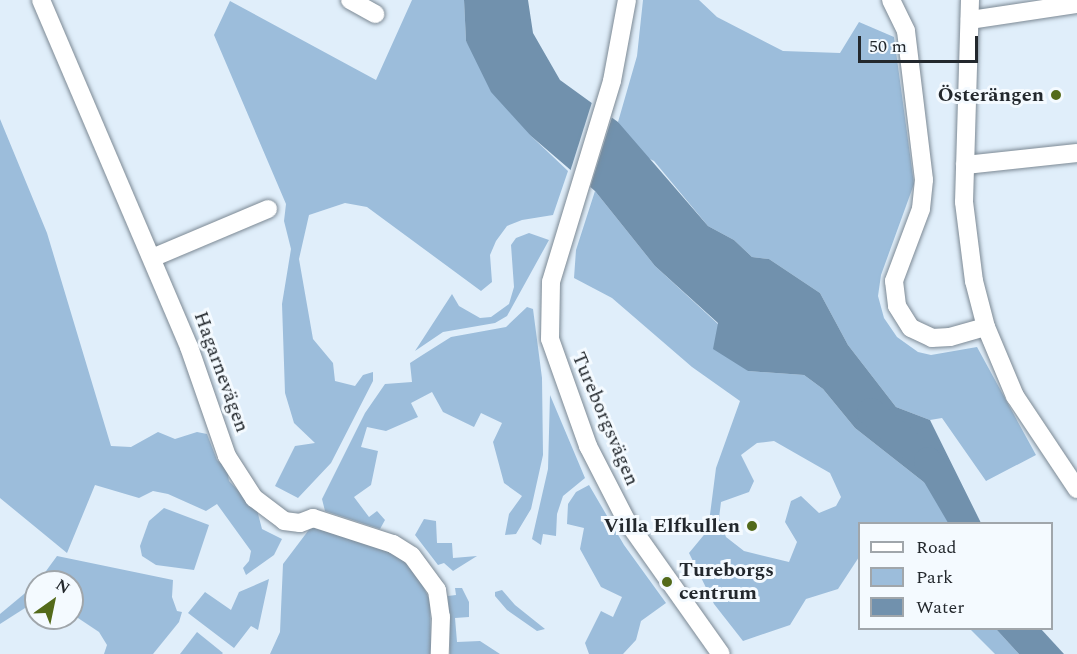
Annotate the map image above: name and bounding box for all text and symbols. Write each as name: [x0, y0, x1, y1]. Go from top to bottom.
scale bar: [861, 24, 981, 62]
text: 50 m: [869, 33, 907, 60]
place label: Österängen: [938, 83, 1044, 107]
marker: Österängen: [1049, 88, 1063, 102]
street label: Hagarnevägen: [188, 308, 254, 436]
street label: Tureborgsvägen: [566, 349, 644, 489]
place label: Villa Elfkullen: [603, 514, 740, 538]
marker: Villa Elfkullen: [745, 519, 759, 533]
legend: [858, 522, 1053, 630]
text: Road: [916, 534, 957, 561]
place label: Tureborgs centrum: [679, 558, 774, 605]
text: Park: [916, 564, 953, 591]
north arrow: [24, 570, 84, 630]
text: N: [51, 573, 75, 600]
marker: Tureborgs centrum: [660, 575, 674, 589]
text: Water: [916, 594, 964, 621]

